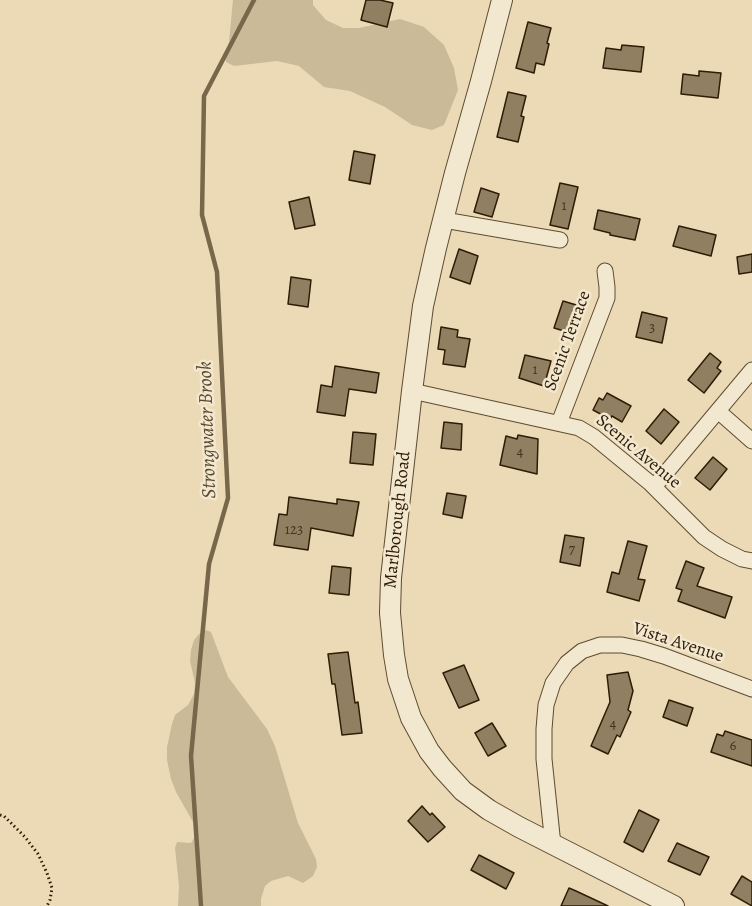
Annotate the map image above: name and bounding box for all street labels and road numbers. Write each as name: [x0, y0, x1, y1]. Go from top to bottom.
street label: Scenic Terrace: [540, 288, 596, 394]
street label: Scenic Avenue: [591, 410, 685, 494]
street label: Marlborough Road: [380, 450, 416, 590]
street label: Vista Avenue: [630, 618, 726, 668]

